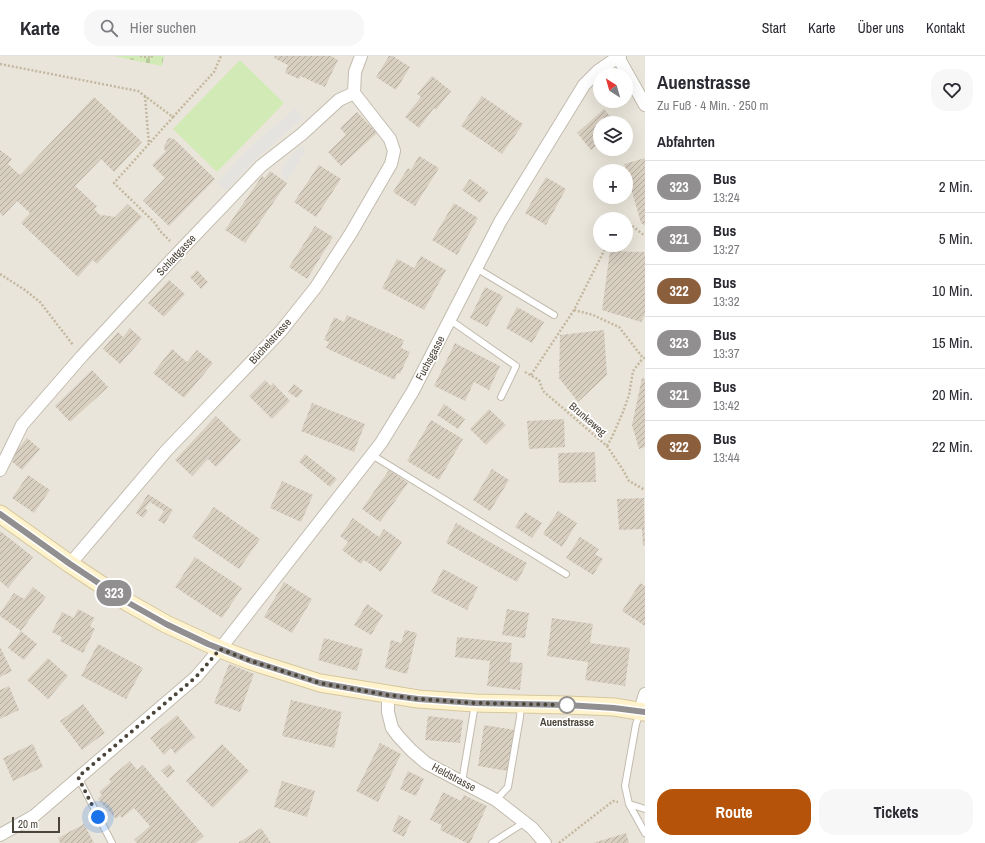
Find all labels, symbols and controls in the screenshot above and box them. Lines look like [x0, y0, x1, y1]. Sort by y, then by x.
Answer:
search box [84, 10, 364, 46]
text: Karte [20, 15, 60, 41]
icon: search [98, 17, 120, 39]
text: Hier suchen [130, 17, 196, 38]
text: Start [762, 19, 786, 37]
text: Karte [808, 19, 835, 37]
text: Über uns [857, 19, 904, 37]
text: Kontakt [926, 19, 965, 37]
north arrow [593, 68, 633, 108]
map controls [593, 68, 633, 252]
text: Auenstrasse [657, 69, 751, 95]
button: heart [931, 69, 973, 111]
text: Zu Fuß · 4 Min. · 250 m [657, 97, 768, 114]
button: layers [593, 116, 633, 156]
text: Abfahrten [657, 131, 715, 152]
button: + [593, 164, 633, 204]
text: Bus [713, 168, 736, 189]
text: 2 Min. [939, 176, 973, 197]
text: 323 [669, 178, 689, 196]
text: 13:24 [713, 189, 740, 206]
button: − [593, 212, 633, 252]
text: Bus [713, 220, 736, 241]
text: 5 Min. [939, 228, 973, 249]
text: 321 [669, 230, 689, 248]
street label: Schlattgasse [153, 231, 199, 279]
text: 13:27 [713, 241, 740, 258]
text: Bus [713, 272, 736, 293]
text: 10 Min. [932, 280, 973, 301]
text: 322 [669, 282, 689, 300]
text: 13:32 [713, 293, 740, 310]
street label: Büchelstrasse [246, 315, 294, 367]
text: Bus [713, 324, 736, 345]
text: 15 Min. [932, 332, 973, 353]
street label: Fuchsgasse [412, 333, 448, 383]
text: 323 [669, 334, 689, 352]
text: 13:37 [713, 345, 740, 362]
text: Bus [713, 376, 736, 397]
text: 20 Min. [932, 384, 973, 405]
text: 321 [669, 386, 689, 404]
text: 13:42 [713, 397, 740, 414]
street label: Brunkeweg [566, 399, 610, 439]
text: Bus [713, 428, 736, 449]
text: 22 Min. [932, 436, 973, 457]
text: 322 [669, 438, 689, 456]
text: 13:44 [713, 449, 740, 466]
line badge: 323 [91, 580, 137, 606]
text: 323 [104, 584, 124, 602]
marker: Auenstrasse [558, 696, 576, 714]
place label: Auenstrasse [540, 715, 594, 729]
street label: Heldstrasse [430, 760, 478, 794]
button: Route [657, 789, 811, 835]
button: Tickets [819, 789, 973, 835]
your location [88, 807, 108, 827]
scale bar [12, 815, 60, 834]
text: 20 m [18, 817, 38, 831]

